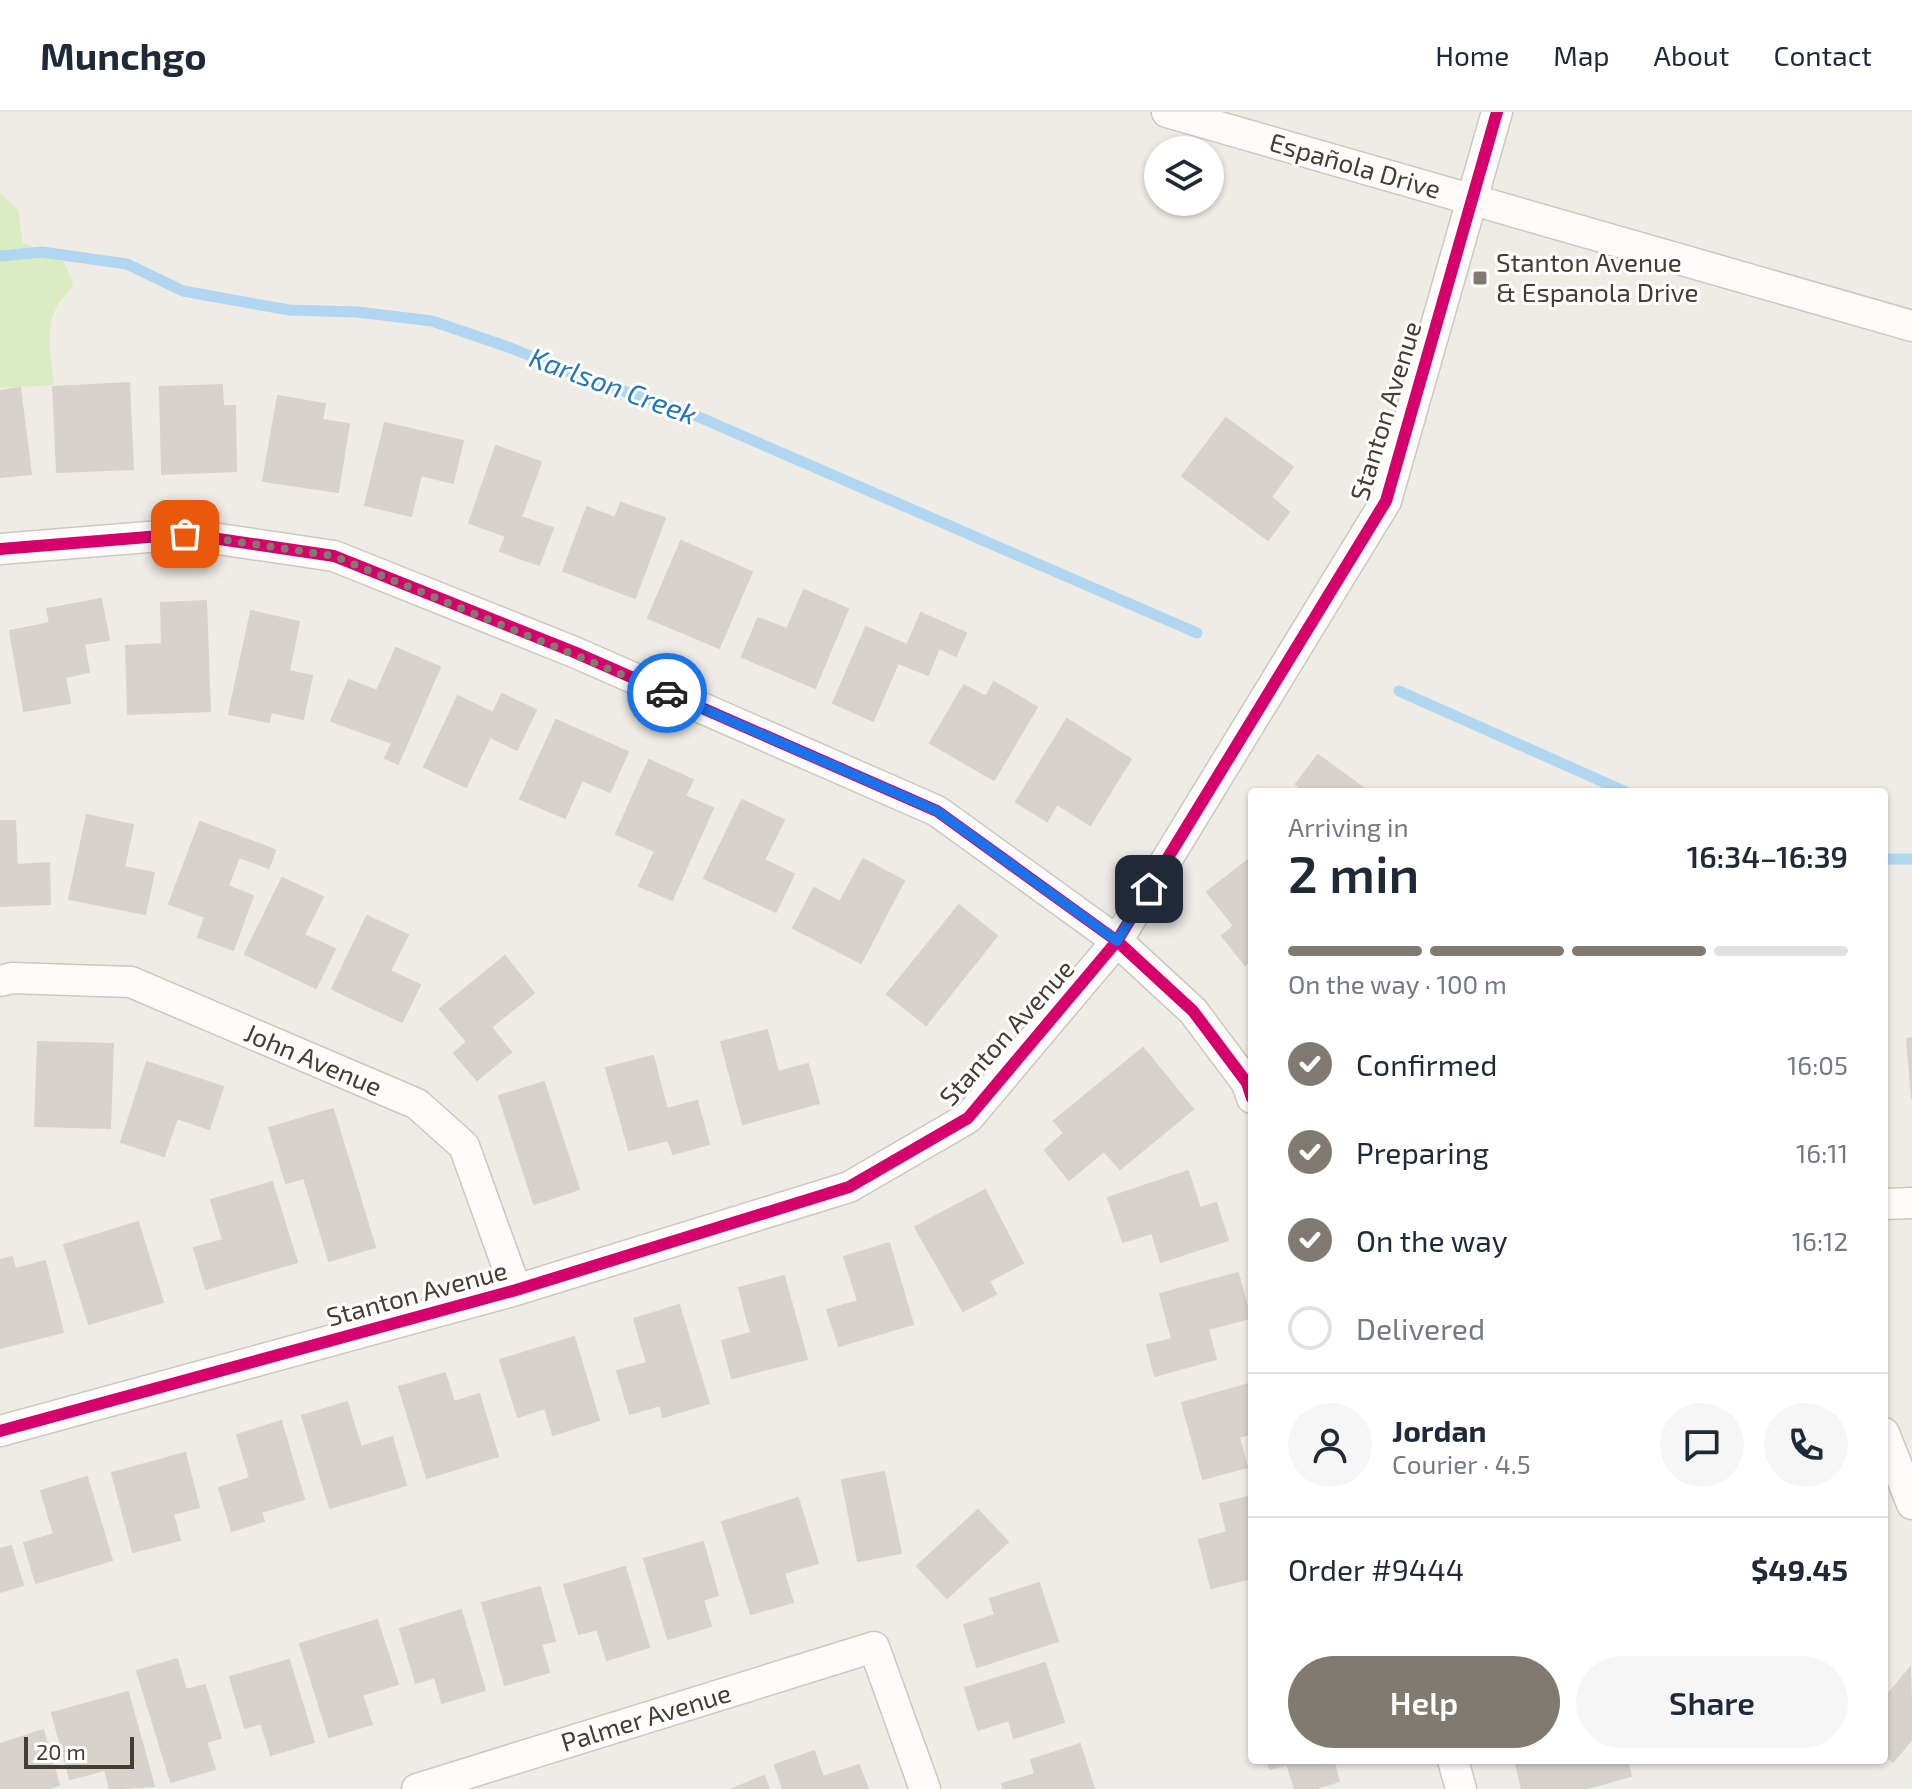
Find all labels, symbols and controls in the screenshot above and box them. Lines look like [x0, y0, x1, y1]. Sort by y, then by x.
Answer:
text: Munchgo [40, 32, 207, 78]
text: Home [1435, 38, 1509, 72]
text: Map [1553, 38, 1610, 72]
text: About [1654, 38, 1729, 72]
text: Contact [1773, 38, 1872, 72]
street label: Española Drive [1266, 125, 1445, 204]
map controls [1144, 136, 1224, 216]
button: layers [1144, 136, 1224, 216]
place label: Stanton Avenue & Espanola Drive [1496, 246, 1698, 307]
marker: Stanton Avenue & Espanola Drive [1471, 269, 1489, 287]
street label: Stanton Avenue [1343, 317, 1427, 504]
water label: Karlson Creek [525, 339, 702, 431]
pin [151, 500, 219, 568]
icon: bag [163, 512, 207, 556]
courier [627, 653, 707, 733]
icon: car [645, 671, 689, 715]
text: Arriving in [1288, 811, 1409, 842]
text: 16:34–16:39 [1687, 838, 1848, 874]
text: 2 min [1288, 841, 1419, 903]
pin [1115, 855, 1183, 923]
icon: home [1127, 867, 1171, 911]
street label: Stanton Avenue [932, 953, 1080, 1111]
text: On the way · 100 m [1288, 968, 1507, 999]
street label: John Avenue [240, 1016, 387, 1101]
icon: check [1288, 1042, 1332, 1086]
text: Confirmed [1356, 1046, 1497, 1082]
text: 16:05 [1787, 1049, 1848, 1080]
icon: check [1288, 1130, 1332, 1174]
text: Preparing [1356, 1134, 1489, 1170]
text: 16:11 [1796, 1137, 1848, 1168]
icon: check [1288, 1218, 1332, 1262]
text: On the way [1356, 1222, 1508, 1258]
text: 16:12 [1792, 1225, 1848, 1256]
street label: Stanton Avenue [323, 1254, 510, 1332]
text: Delivered [1356, 1310, 1485, 1346]
button: person [1288, 1403, 1372, 1487]
button: chat [1660, 1403, 1744, 1487]
button: phone [1764, 1403, 1848, 1487]
text: Jordan [1392, 1412, 1487, 1448]
text: Courier · 4.5 [1392, 1448, 1531, 1479]
text: Order #9444 [1288, 1551, 1464, 1587]
text: $49.45 [1751, 1551, 1848, 1587]
button: Help [1288, 1656, 1560, 1748]
button: Share [1576, 1656, 1848, 1748]
street label: Palmer Avenue [557, 1676, 734, 1757]
scale bar [24, 1733, 134, 1769]
text: 20 m [36, 1738, 86, 1764]

